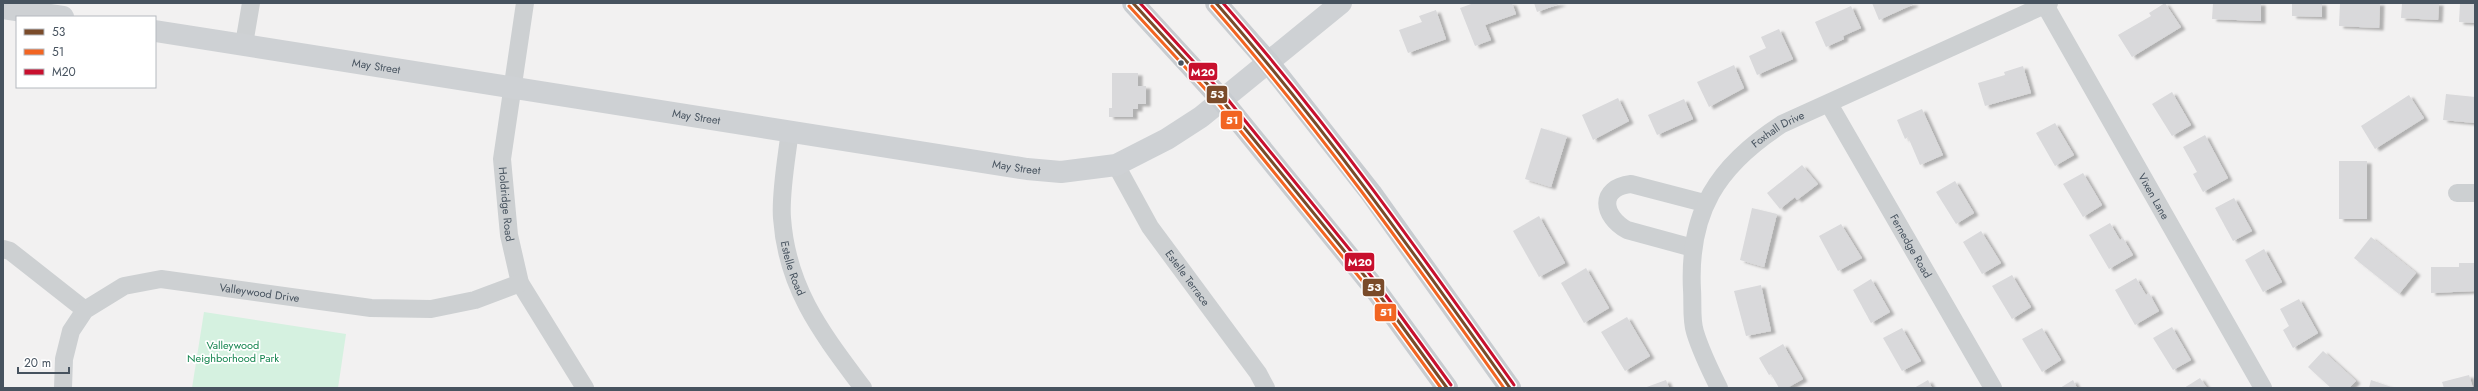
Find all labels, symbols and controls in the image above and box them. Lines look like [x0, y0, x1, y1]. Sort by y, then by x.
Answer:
legend [16, 16, 156, 88]
text: 53 [52, 23, 66, 41]
text: 51 [52, 43, 64, 61]
street label: May Street [351, 54, 402, 78]
unlabelled marker [1176, 58, 1186, 68]
line badge: M20 [1188, 62, 1218, 81]
text: M20 [52, 63, 76, 81]
text: M20 [1191, 64, 1215, 80]
line badge: 53 [1206, 85, 1228, 104]
text: 53 [1210, 86, 1224, 102]
street label: May Street [671, 105, 722, 128]
street label: Foxhall Drive [1748, 107, 1807, 151]
line badge: 51 [1220, 110, 1243, 130]
text: 51 [1226, 112, 1238, 128]
street label: May Street [991, 156, 1041, 178]
street label: Holdridge Road [495, 166, 518, 243]
street label: Vixen Lane [2134, 170, 2174, 223]
street label: Fernedge Road [1886, 211, 1936, 281]
street label: Estelle Road [777, 240, 809, 298]
street label: Estelle Terrace [1161, 246, 1214, 310]
line badge: M20 [1344, 252, 1375, 272]
text: M20 [1348, 254, 1372, 270]
line badge: 53 [1362, 278, 1385, 297]
street label: Valleywood Drive [218, 279, 301, 306]
text: 53 [1367, 279, 1381, 295]
line badge: 51 [1374, 303, 1397, 322]
text: 51 [1380, 304, 1392, 320]
park label: Valleywood Neighborhood Park [187, 337, 279, 366]
scale bar [18, 349, 69, 375]
text: 20 m [24, 354, 51, 372]

